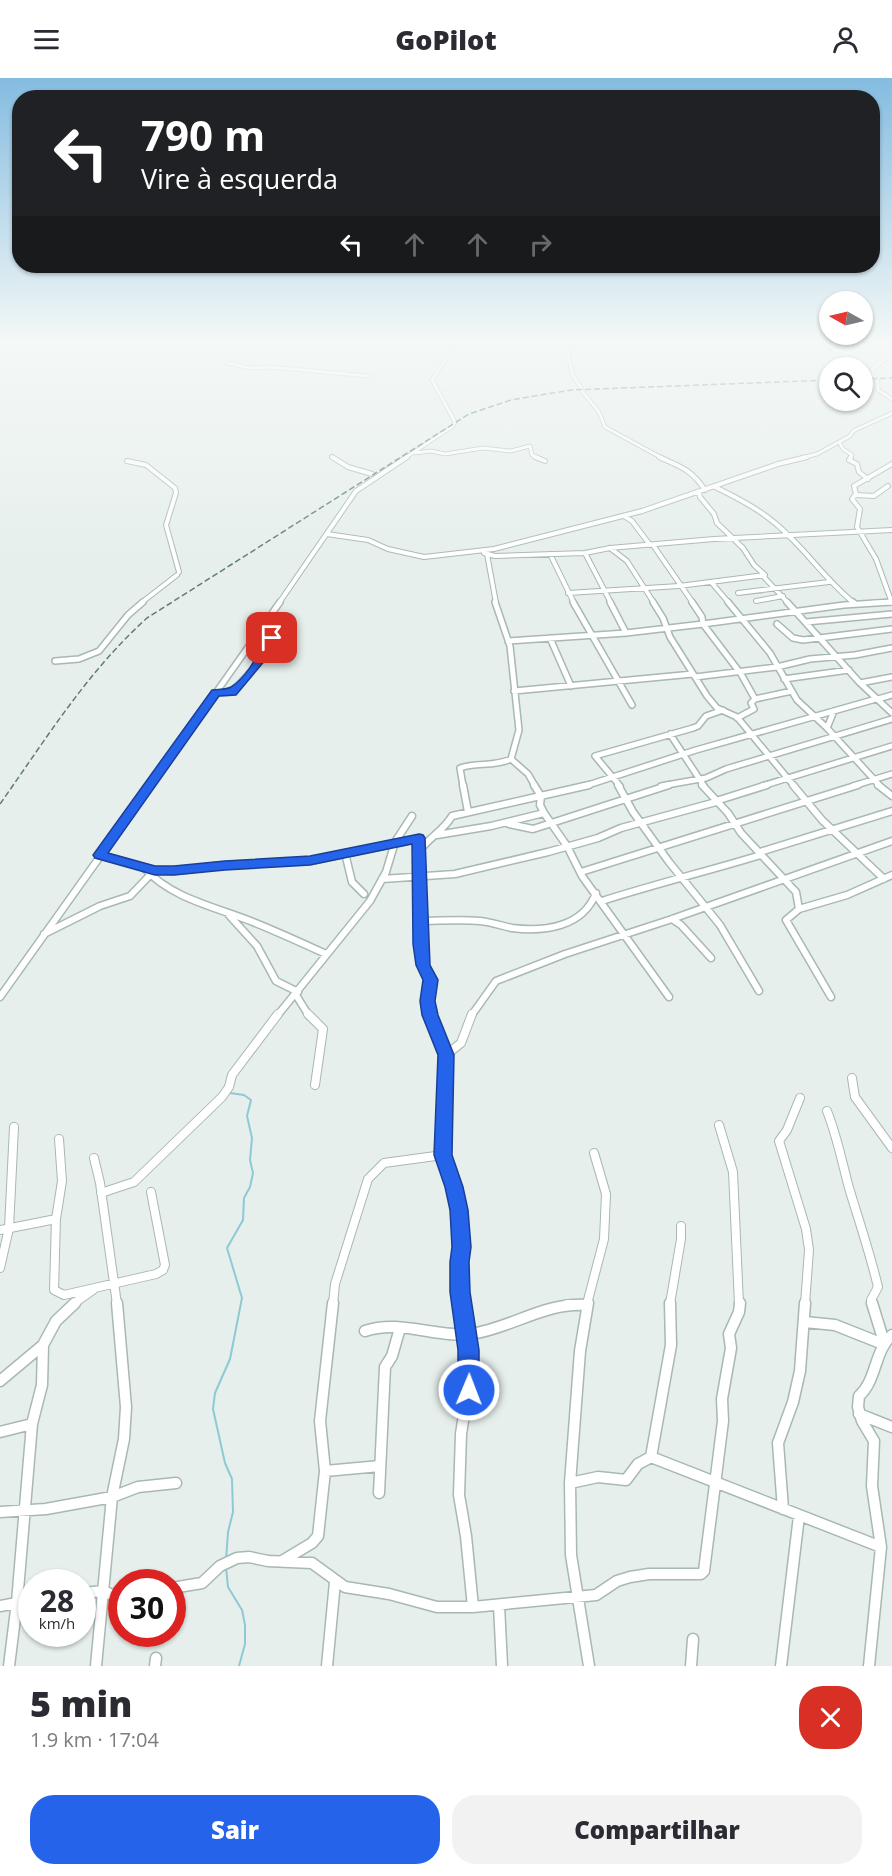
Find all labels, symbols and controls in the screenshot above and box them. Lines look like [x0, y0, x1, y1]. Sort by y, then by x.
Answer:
text: GoPilot [395, 21, 497, 58]
icon: menu [30, 23, 63, 56]
icon: person [829, 23, 862, 56]
text: 790 m [141, 106, 265, 163]
icon: left [42, 114, 120, 192]
text: Vire à esquerda [141, 160, 338, 197]
icon: left [335, 228, 368, 261]
icon: ahead [398, 228, 431, 261]
icon: ahead [461, 228, 494, 261]
icon: right [524, 228, 557, 261]
north arrow [819, 291, 873, 345]
map controls [819, 291, 873, 411]
button: search [819, 357, 873, 411]
pin [246, 612, 297, 663]
icon: arrive [255, 621, 288, 654]
position arrow [437, 1358, 501, 1422]
speed limit sign: 30 [108, 1569, 186, 1647]
text: 28 [40, 1580, 74, 1621]
text: km/h [39, 1613, 75, 1633]
text: 5 min [30, 1679, 132, 1728]
button: close [799, 1686, 862, 1749]
text: 1.9 km · 17:04 [30, 1726, 159, 1753]
button: Sair [30, 1795, 440, 1864]
button: Compartilhar [452, 1795, 862, 1864]

